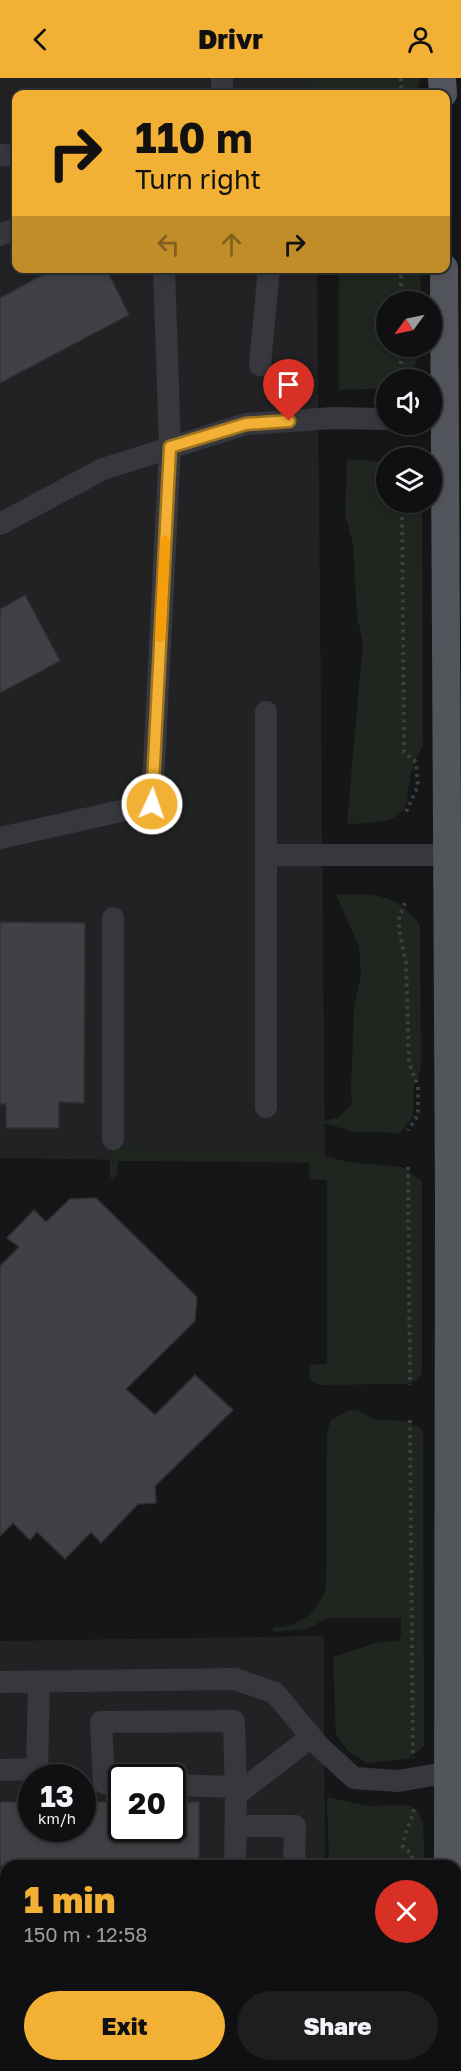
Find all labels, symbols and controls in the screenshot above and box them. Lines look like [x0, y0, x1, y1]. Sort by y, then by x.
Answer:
icon: back [24, 23, 57, 56]
text: Drivr [198, 23, 263, 55]
icon: person [404, 23, 437, 56]
text: 110 m [135, 112, 253, 162]
icon: right [36, 114, 114, 192]
text: Turn right [135, 163, 261, 195]
icon: left [152, 228, 185, 261]
icon: ahead [215, 228, 248, 261]
icon: right [278, 228, 311, 261]
north arrow [376, 291, 442, 357]
map controls [376, 291, 442, 513]
pin [263, 359, 314, 421]
icon: arrive [272, 368, 305, 401]
button: sound [376, 369, 442, 435]
button: layers [376, 447, 442, 513]
position arrow [120, 772, 184, 836]
speed limit sign: 20 [108, 1764, 186, 1842]
text: 13 [40, 1778, 74, 1814]
text: km/h [38, 1809, 76, 1827]
text: 1 min [24, 1878, 115, 1921]
button: close [375, 1880, 438, 1943]
text: 150 m · 12:58 [24, 1922, 148, 1946]
button: Exit [24, 1991, 225, 2060]
button: Share [237, 1991, 438, 2060]

